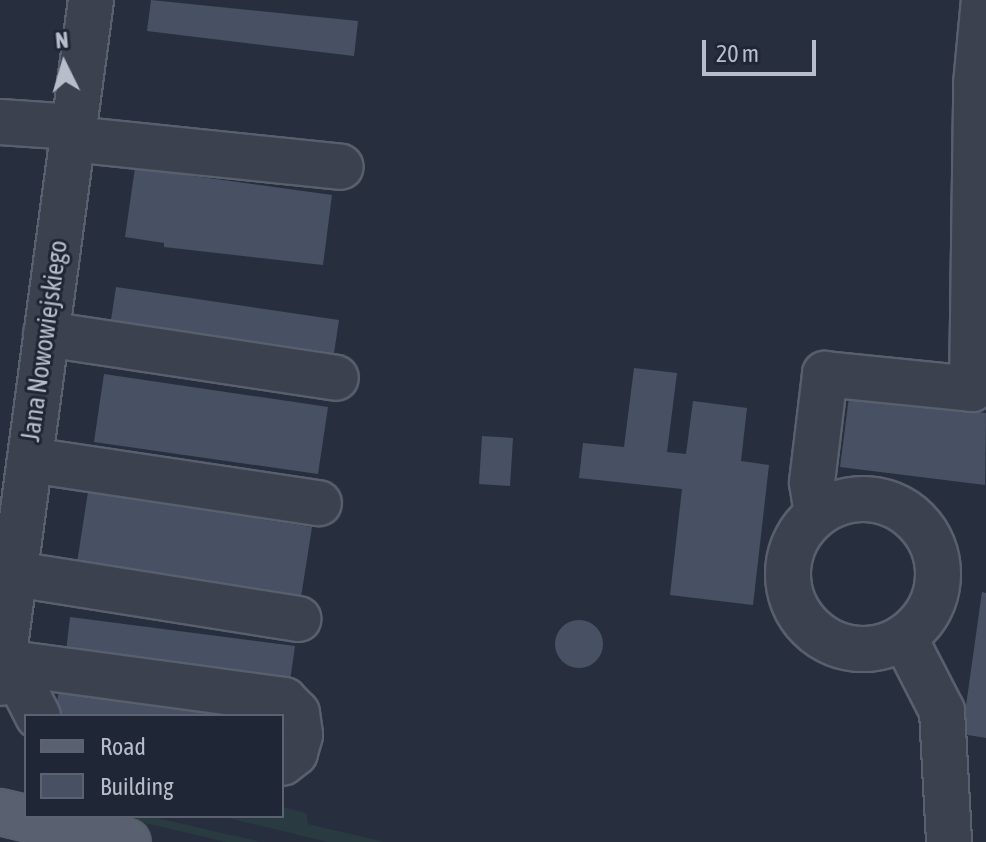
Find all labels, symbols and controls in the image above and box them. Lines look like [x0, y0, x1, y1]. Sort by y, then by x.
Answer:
north arrow [24, 24, 104, 104]
scale bar [706, 24, 820, 74]
text: N [54, 27, 70, 54]
text: 20 m [716, 40, 759, 67]
street label: Jana Nowowiejskiego [15, 238, 75, 444]
legend [24, 714, 284, 818]
text: Road [100, 733, 146, 760]
text: Building [100, 773, 173, 800]

